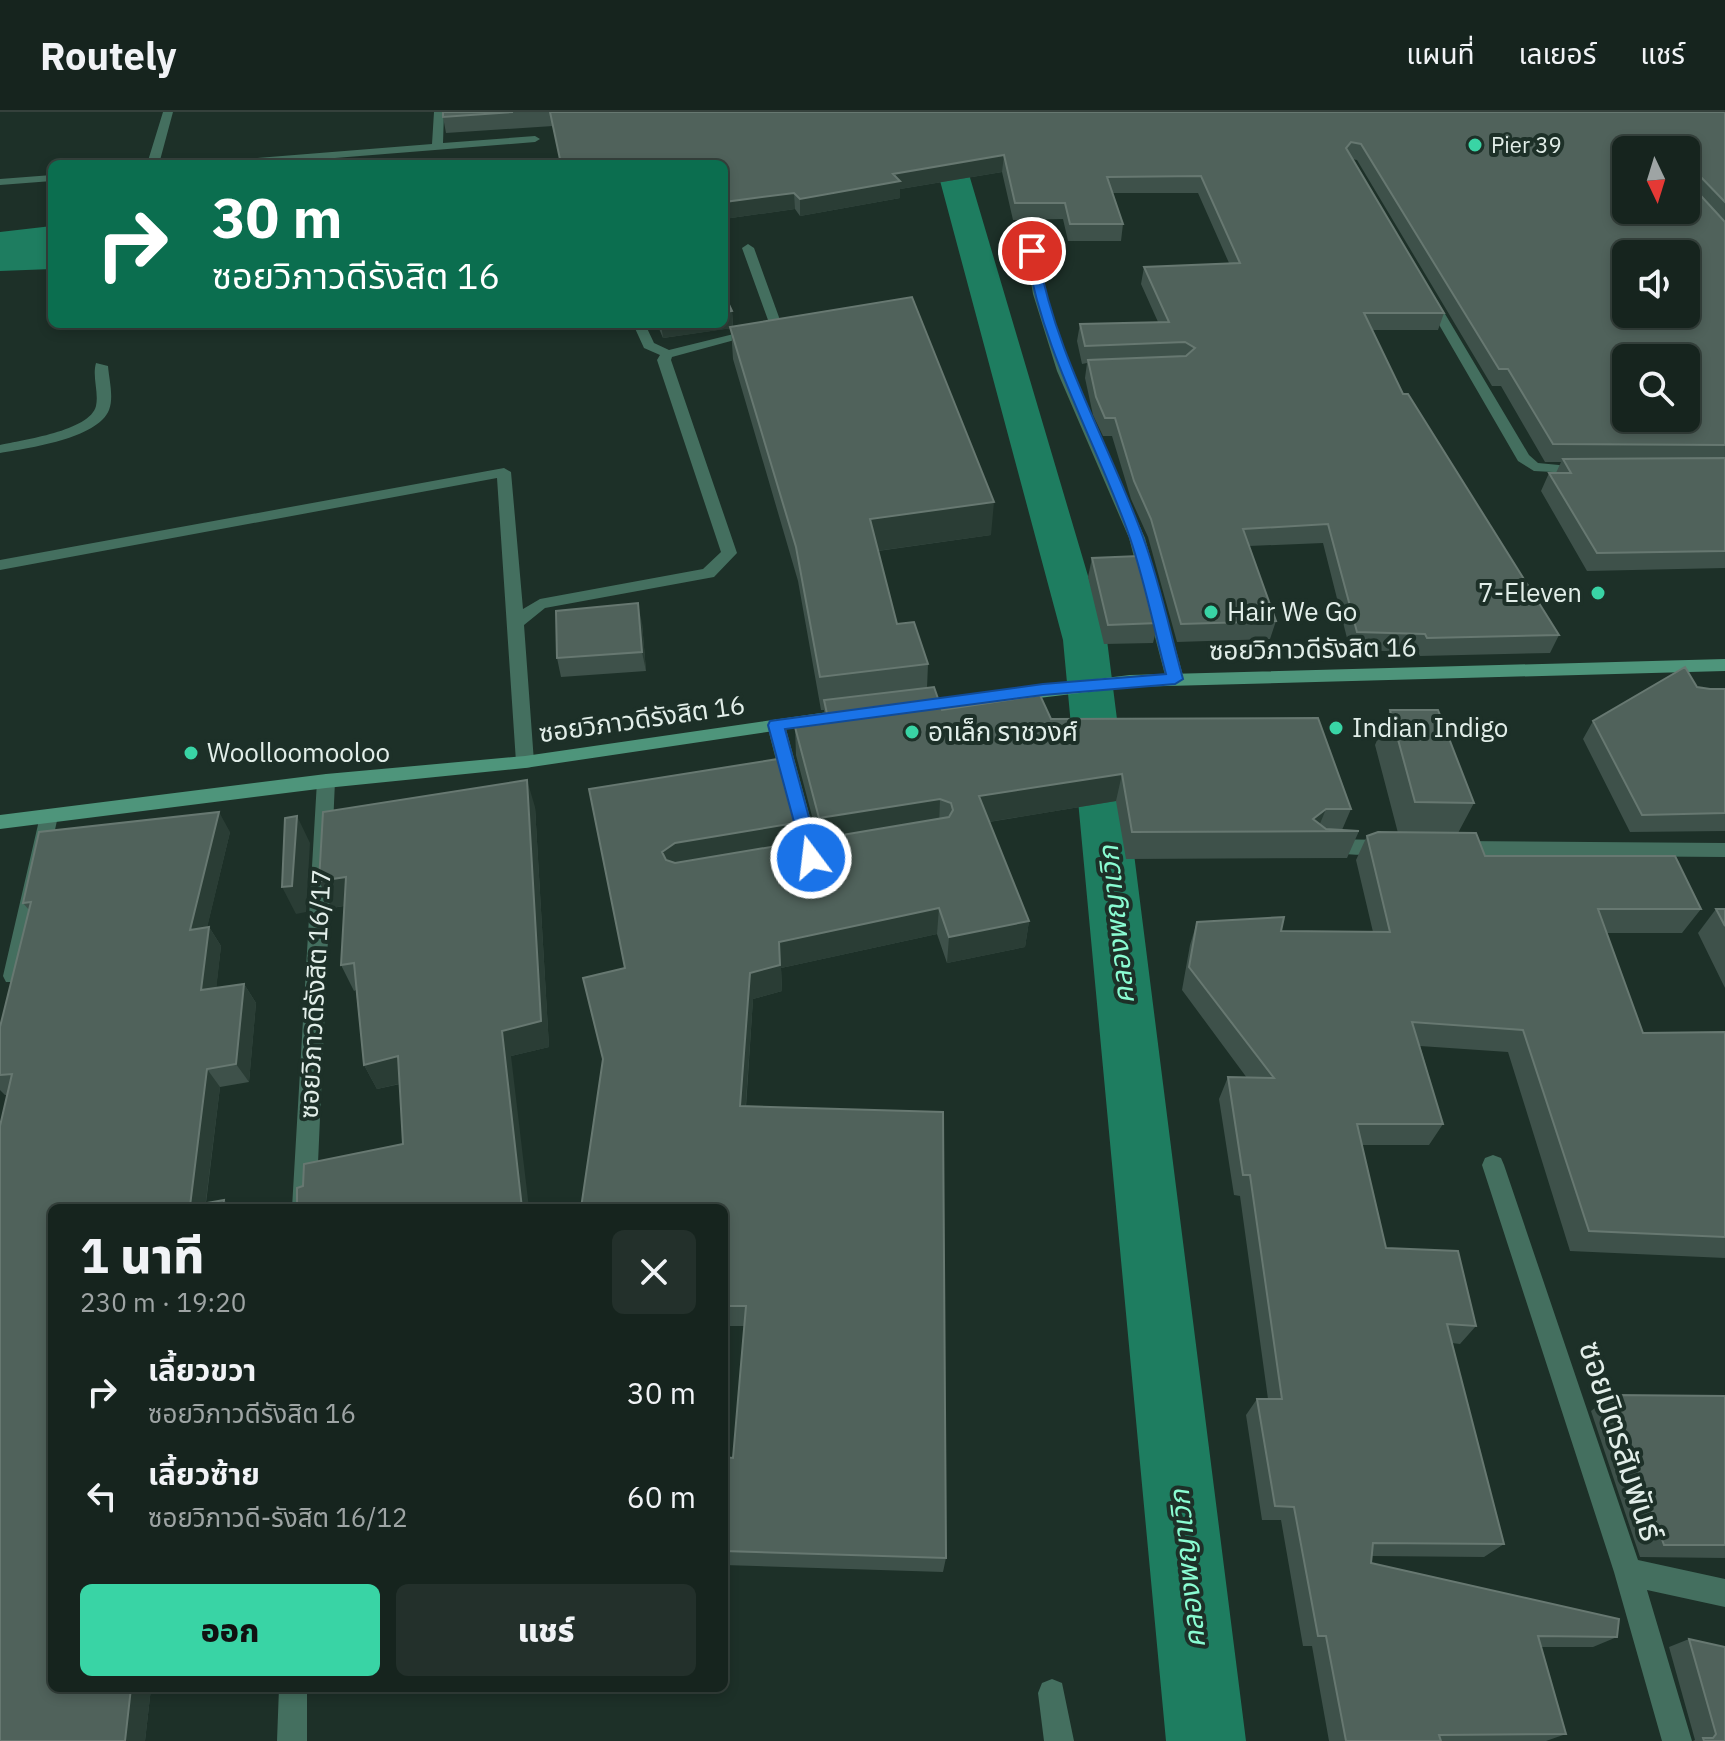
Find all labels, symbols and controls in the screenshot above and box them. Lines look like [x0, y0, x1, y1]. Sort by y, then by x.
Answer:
text: Routely [40, 31, 176, 80]
text: แผนที่ [1406, 35, 1475, 72]
text: เลเยอร์ [1519, 35, 1596, 72]
text: แชร์ [1640, 35, 1685, 72]
place label: Pier 39 [1491, 130, 1562, 159]
marker: Pier 39 [1466, 136, 1484, 154]
north arrow [1612, 136, 1700, 224]
map controls [1612, 136, 1700, 432]
text: 30 m [212, 181, 342, 253]
icon: right [80, 192, 184, 296]
pin [998, 217, 1066, 285]
icon: arrive [1010, 229, 1054, 273]
button: sound [1612, 240, 1700, 328]
text: ซอยวิภาวดีรังสิต 16 [212, 252, 500, 299]
button: search [1612, 344, 1700, 432]
place label: 7-Eleven [1478, 575, 1582, 609]
marker: 7-Eleven [1589, 584, 1607, 602]
place label: Hair We Go [1227, 594, 1357, 628]
marker: Hair We Go [1202, 603, 1220, 621]
street label: ซอยวิภาวดีรังสิต 16 [1209, 629, 1417, 667]
street label: ซอยวิภาวดีรังสิต 16 [536, 687, 747, 749]
place label: Indian Indigo [1352, 710, 1508, 744]
place label: อาเล็ก ราชวงศ์ [928, 714, 1078, 748]
marker: Indian Indigo [1327, 719, 1345, 737]
marker: อาเล็ก ราชวงศ์ [903, 723, 921, 741]
place label: Woolloomooloo [207, 735, 390, 769]
marker: Woolloomooloo [182, 744, 200, 762]
position arrow [769, 816, 853, 900]
water label: คลองพญาเวิก [1089, 843, 1142, 1006]
street label: ซอยวิภาวดีรังสิต 16/17 [291, 869, 337, 1119]
text: 1 นาที [80, 1224, 204, 1286]
button: close [612, 1230, 696, 1314]
text: 230 m · 19:20 [80, 1285, 246, 1319]
street label: ซอยมิตรสัมพันธ์ [1570, 1335, 1674, 1547]
text: เลี้ยวขวา [148, 1350, 256, 1389]
icon: right [80, 1370, 124, 1414]
text: 30 m [627, 1373, 696, 1412]
text: ซอยวิภาวดีรังสิต 16 [148, 1396, 356, 1430]
text: เลี้ยวซ้าย [148, 1454, 260, 1493]
icon: left [80, 1474, 124, 1518]
text: 60 m [627, 1477, 696, 1516]
water label: คลองพญาเวิก [1160, 1487, 1213, 1650]
text: ซอยวิภาวดี-รังสิต 16/12 [148, 1500, 408, 1534]
button: ออก [80, 1584, 380, 1676]
button: แชร์ [396, 1584, 696, 1676]

